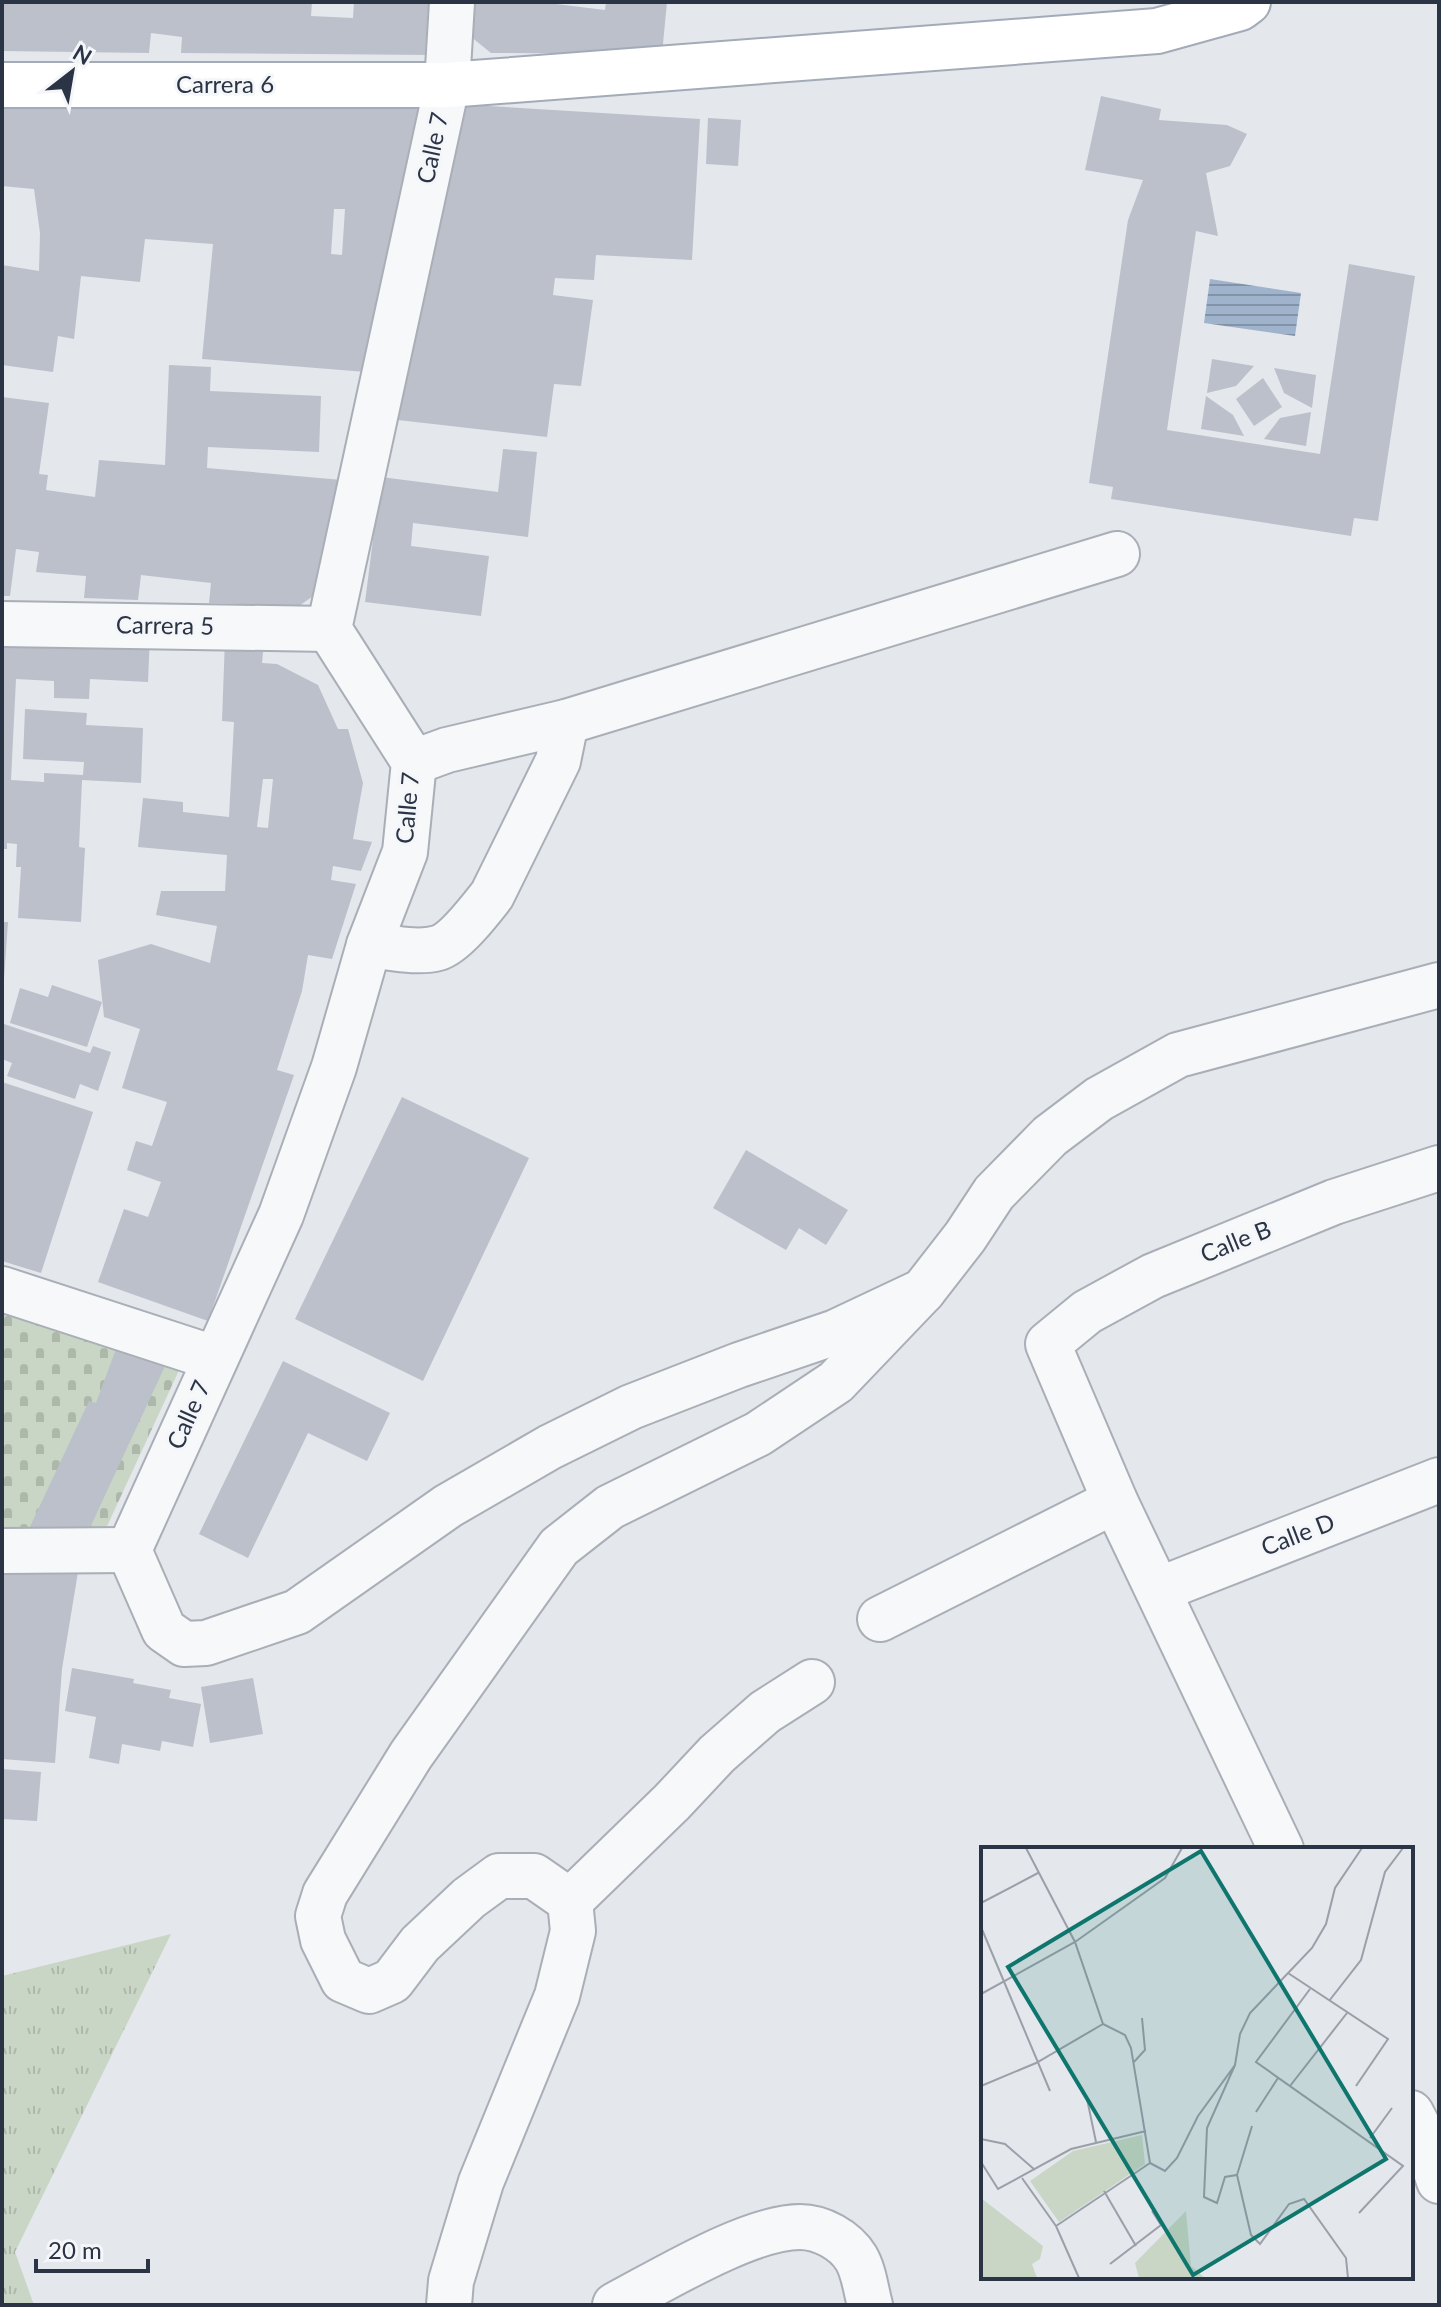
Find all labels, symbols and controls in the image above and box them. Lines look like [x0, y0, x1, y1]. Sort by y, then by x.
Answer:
north arrow [32, 32, 112, 112]
text: N [68, 38, 97, 70]
street label: Carrera 6 [176, 69, 274, 98]
street label: Calle 7 [410, 109, 453, 186]
street label: Carrera 5 [116, 609, 214, 640]
street label: Calle 7 [389, 771, 424, 845]
street label: Calle B [1196, 1213, 1275, 1268]
street label: Calle 7 [160, 1376, 216, 1453]
street label: Calle D [1257, 1506, 1338, 1561]
inset map [981, 1847, 1413, 2279]
scale bar [36, 2223, 148, 2273]
text: 20 m [48, 2235, 102, 2264]

